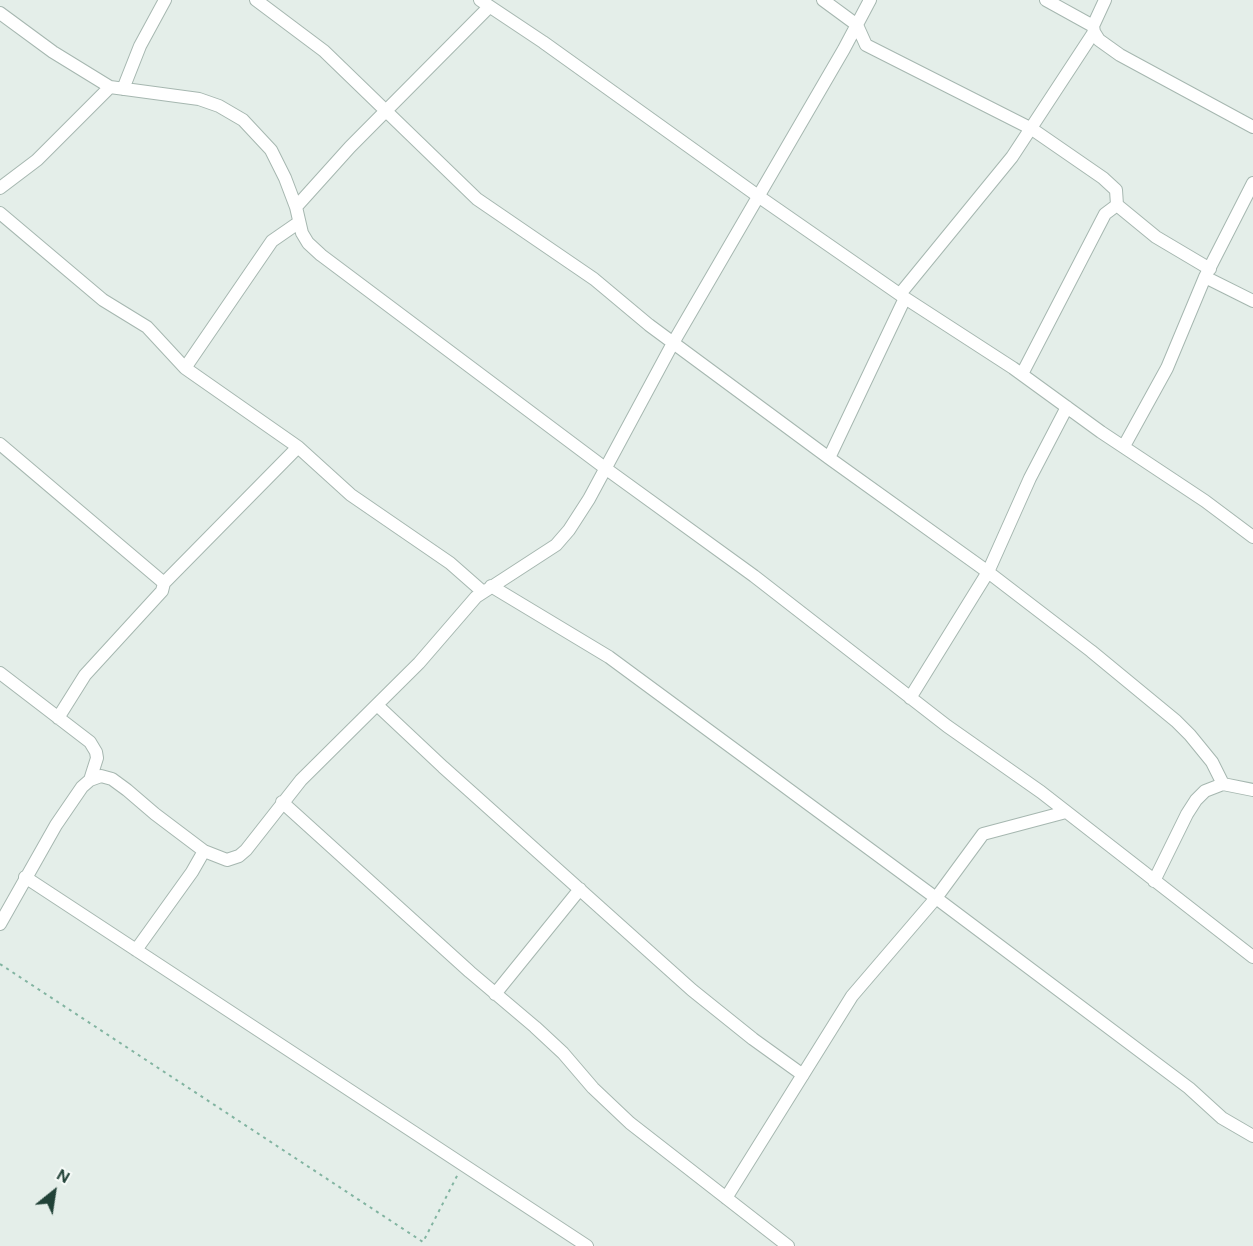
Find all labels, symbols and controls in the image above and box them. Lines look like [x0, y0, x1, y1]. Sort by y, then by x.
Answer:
north arrow [24, 1162, 84, 1222]
text: N [53, 1164, 74, 1188]

